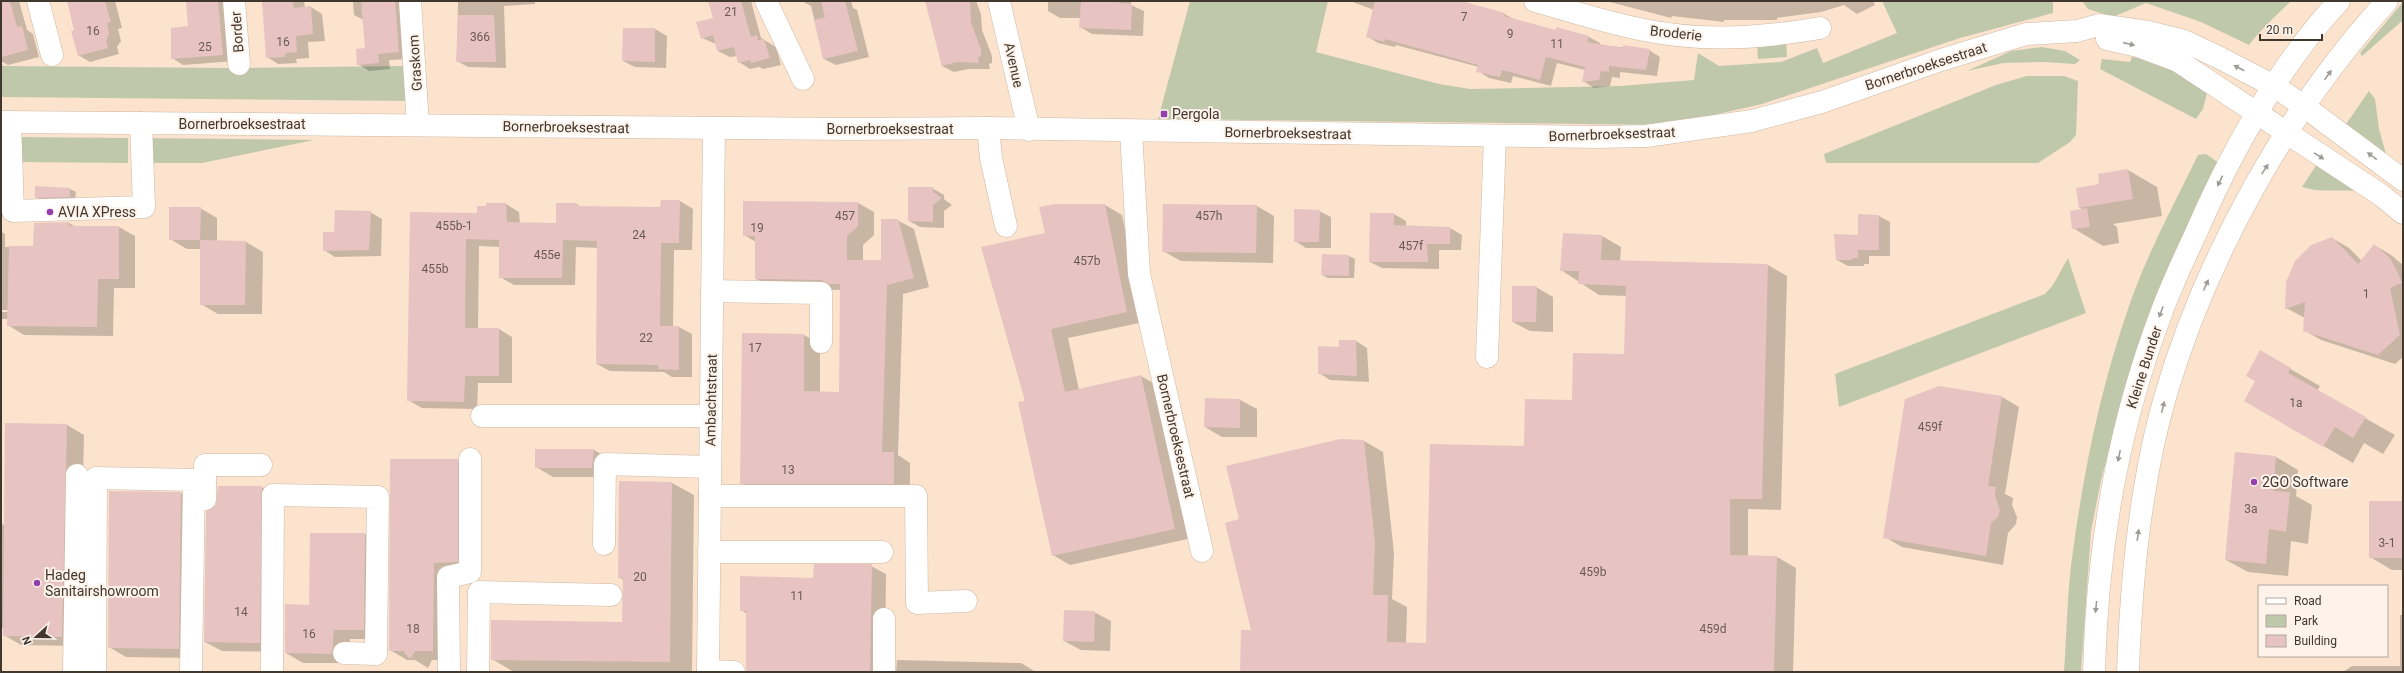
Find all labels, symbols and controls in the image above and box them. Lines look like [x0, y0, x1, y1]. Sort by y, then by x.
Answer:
house number: 21 [724, 5, 738, 19]
house number: 7 [1461, 10, 1468, 24]
street label: Border [228, 11, 246, 53]
scale bar [2260, 16, 2322, 42]
street label: Broderie [1649, 22, 1703, 44]
text: 20 m [2266, 23, 2293, 37]
house number: 16 [86, 24, 100, 38]
house number: 9 [1507, 27, 1513, 41]
house number: 366 [470, 30, 490, 44]
street label: Graskom [405, 34, 425, 92]
house number: 16 [276, 35, 290, 49]
house number: 11 [1550, 37, 1564, 51]
street label: Bornerbroeksestraat [1863, 39, 1989, 93]
house number: 25 [198, 40, 212, 54]
street label: Avenue [1001, 41, 1027, 89]
one-way arrow [2122, 41, 2135, 47]
one-way arrow [2234, 65, 2245, 71]
one-way arrow [2324, 70, 2332, 81]
place label: Pergola [1172, 106, 1220, 122]
marker: Pergola [1159, 109, 1169, 119]
street label: Bornerbroeksestraat [178, 116, 306, 132]
street label: Bornerbroeksestraat [502, 118, 630, 136]
street label: Bornerbroeksestraat [826, 121, 954, 137]
street label: Bornerbroeksestraat [1224, 124, 1352, 142]
street label: Bornerbroeksestraat [1548, 124, 1676, 144]
one-way arrow [2314, 152, 2325, 160]
one-way arrow [2366, 152, 2377, 160]
one-way arrow [2261, 163, 2268, 175]
one-way arrow [2217, 175, 2223, 186]
place label: AVIA XPress [58, 204, 136, 220]
marker: AVIA XPress [45, 207, 55, 217]
house number: 457 [835, 209, 855, 223]
house number: 457h [1196, 209, 1222, 223]
house number: 455b-1 [435, 219, 473, 233]
house number: 19 [750, 221, 764, 235]
house number: 24 [632, 228, 646, 242]
house number: 457f [1399, 239, 1424, 253]
house number: 455e [534, 248, 560, 262]
house number: 457b [1074, 254, 1101, 268]
house number: 455b [422, 262, 449, 276]
one-way arrow [2203, 279, 2209, 291]
house number: 1 [2363, 287, 2369, 301]
one-way arrow [2158, 307, 2164, 319]
street label: Kleine Bunder [2123, 323, 2165, 410]
house number: 22 [639, 331, 653, 345]
house number: 17 [748, 341, 762, 355]
street label: Ambachtstraat [702, 353, 720, 446]
street label: Bornerbroeksestraat [1154, 372, 1198, 500]
house number: 1a [2289, 396, 2303, 410]
one-way arrow [2160, 401, 2166, 413]
house number: 459f [1918, 420, 1943, 434]
one-way arrow [2116, 450, 2122, 463]
house number: 13 [781, 463, 795, 477]
place label: 2GO Software [2262, 474, 2348, 490]
marker: 2GO Software [2249, 477, 2259, 487]
house number: 3a [2244, 502, 2258, 516]
one-way arrow [2135, 529, 2141, 541]
house number: 3-1 [2379, 536, 2395, 550]
house number: 459b [1580, 565, 1607, 579]
place label: Hadeg Sanitairshowroom [45, 567, 159, 599]
house number: 20 [633, 570, 647, 584]
marker: Hadeg Sanitairshowroom [32, 578, 42, 588]
legend [2258, 585, 2388, 657]
house number: 11 [790, 589, 804, 603]
text: Road [2294, 594, 2322, 608]
one-way arrow [2092, 601, 2099, 613]
house number: 14 [234, 605, 248, 619]
text: Park [2294, 614, 2319, 628]
north arrow [16, 617, 56, 657]
house number: 18 [406, 622, 420, 636]
house number: 459d [1700, 622, 1727, 636]
house number: 16 [302, 627, 316, 641]
text: N [20, 634, 35, 646]
text: Building [2294, 634, 2337, 648]

